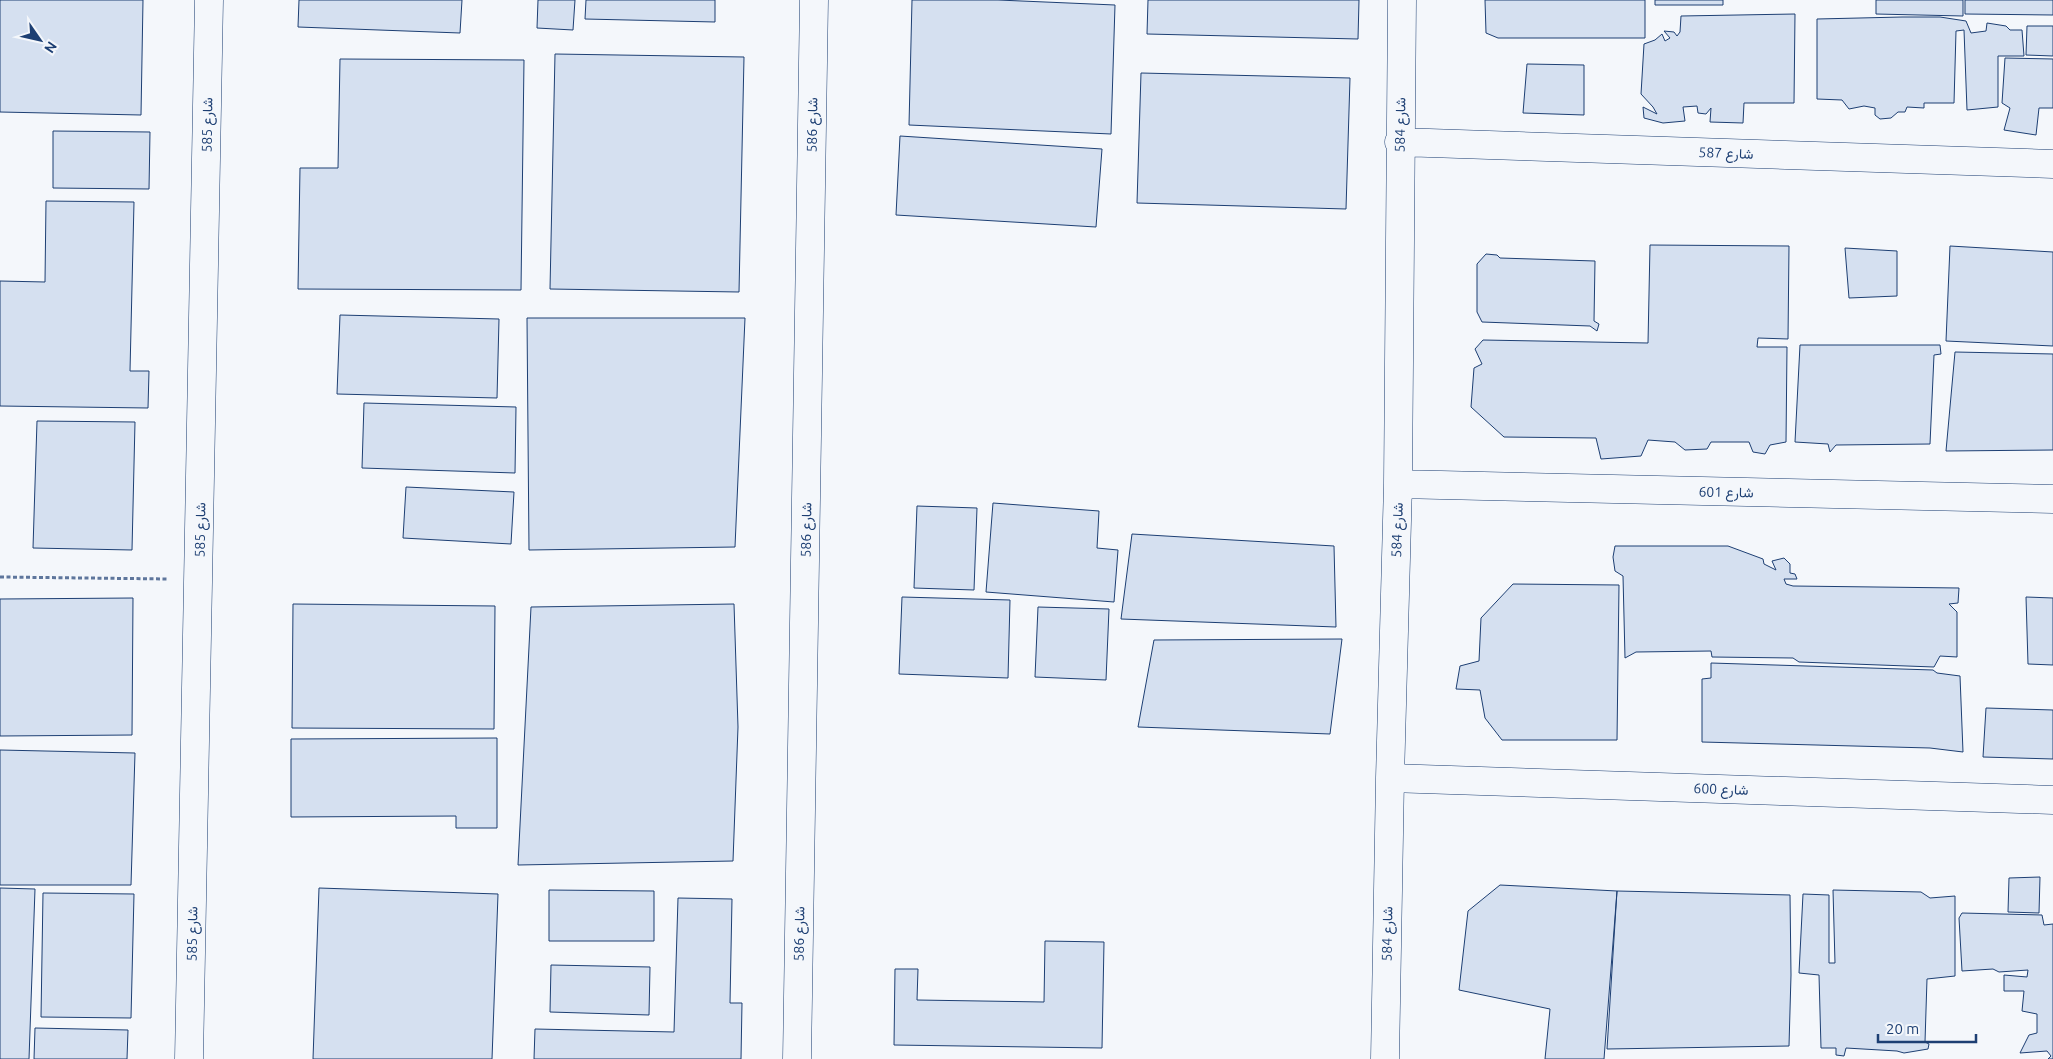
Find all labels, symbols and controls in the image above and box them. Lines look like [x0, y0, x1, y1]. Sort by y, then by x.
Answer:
north arrow [15, 15, 65, 65]
text: N [41, 38, 60, 56]
street label: شارع 585 [199, 97, 218, 153]
street label: شارع 586 [804, 97, 823, 153]
street label: شارع 584 [1392, 97, 1411, 153]
street label: شارع 587 [1698, 144, 1754, 165]
street label: شارع 601 [1698, 484, 1754, 503]
street label: شارع 585 [192, 502, 211, 558]
street label: شارع 586 [798, 502, 817, 558]
street label: شارع 584 [1388, 502, 1409, 558]
street label: شارع 600 [1693, 780, 1749, 801]
street label: شارع 585 [184, 906, 203, 962]
street label: شارع 586 [791, 906, 810, 962]
street label: شارع 584 [1379, 906, 1398, 962]
scale bar [1878, 1012, 1976, 1044]
text: 20 m [1886, 1020, 1919, 1037]

